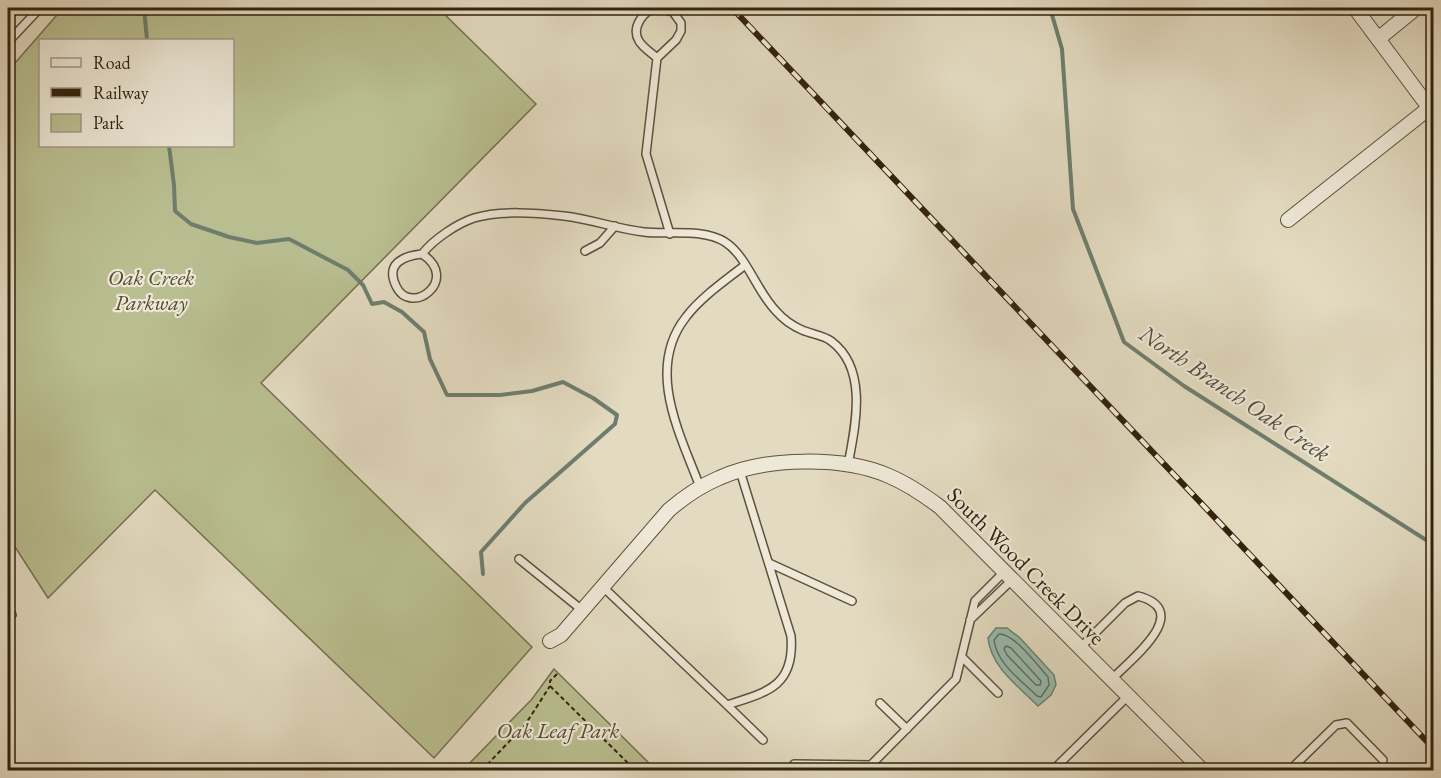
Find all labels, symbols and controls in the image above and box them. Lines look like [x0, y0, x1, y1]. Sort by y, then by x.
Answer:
legend [39, 39, 234, 147]
text: Road [93, 51, 132, 74]
text: Railway [93, 81, 149, 104]
text: Park [93, 111, 124, 134]
park label: Oak Creek Parkway [108, 263, 194, 317]
water label: North Branch Oak Creek [1133, 317, 1336, 468]
street label: South Wood Creek Drive [941, 481, 1112, 652]
park label: Oak Leaf Park [497, 716, 619, 745]

